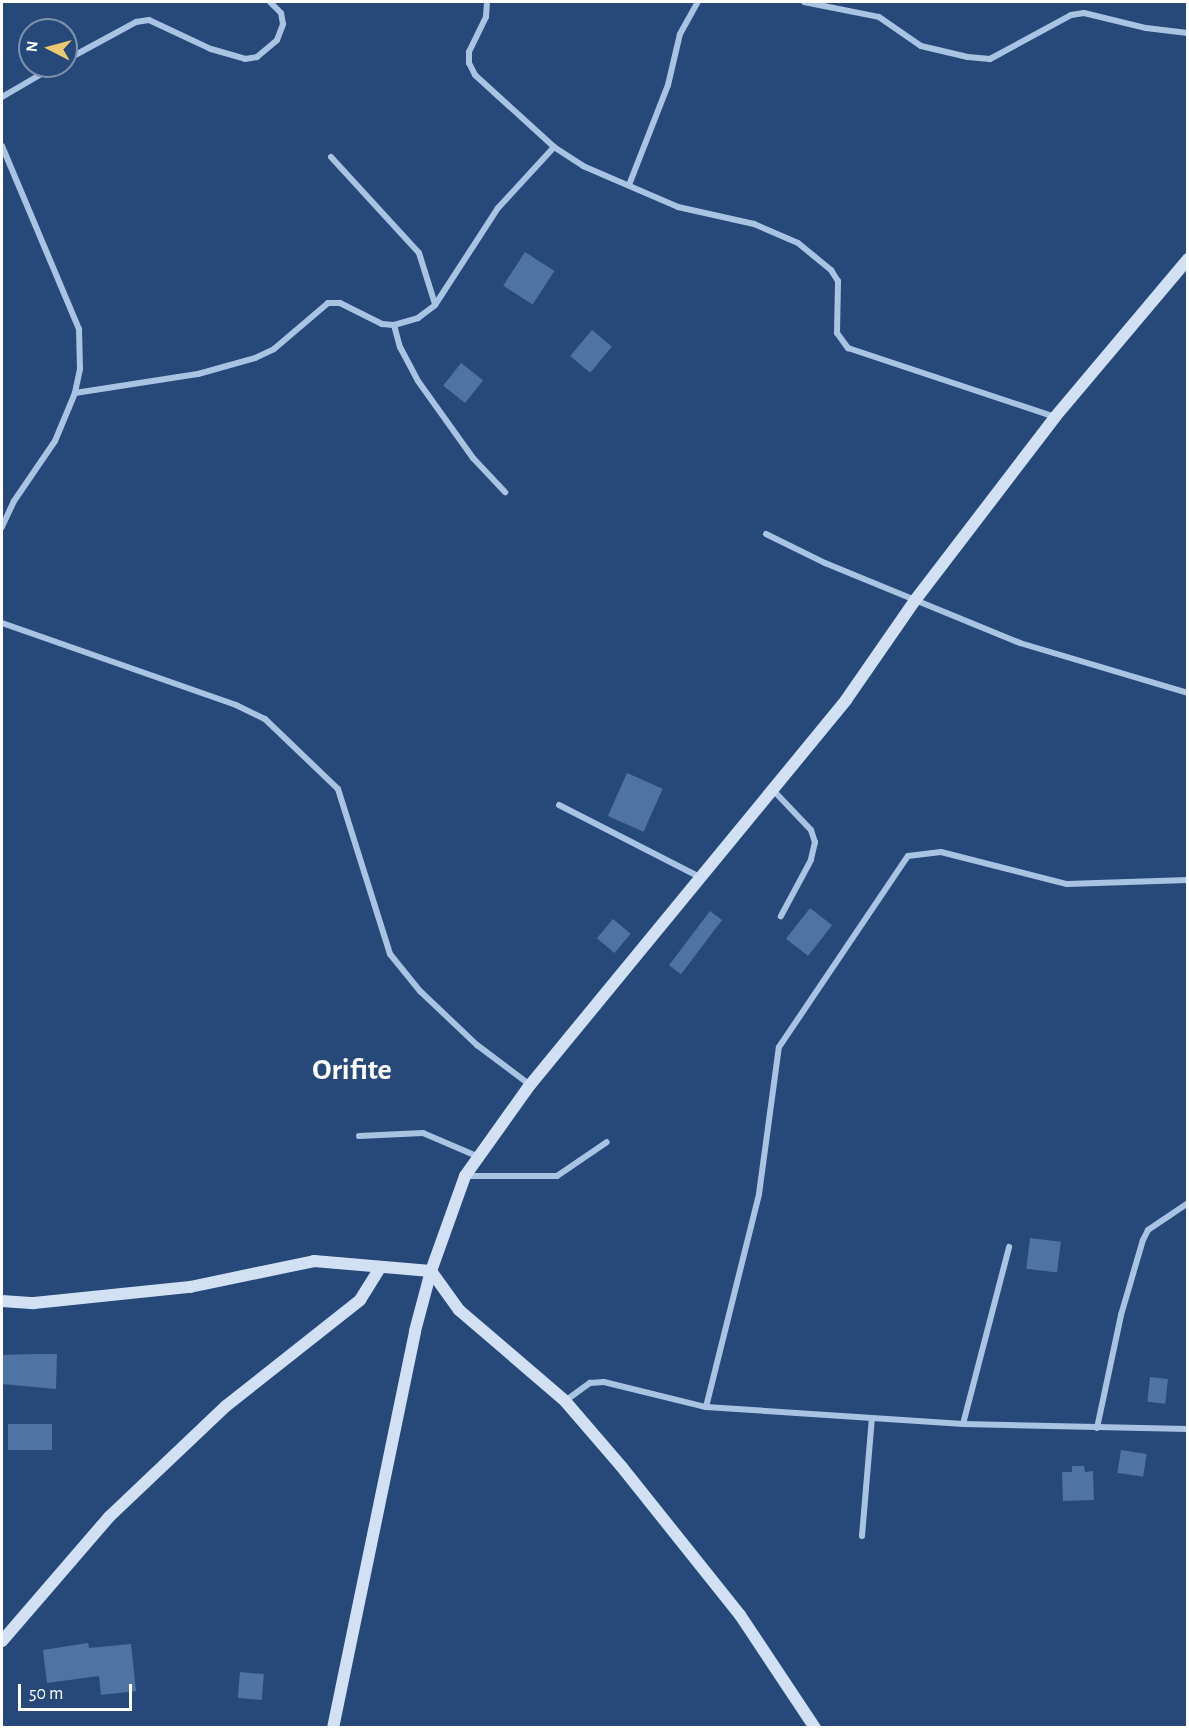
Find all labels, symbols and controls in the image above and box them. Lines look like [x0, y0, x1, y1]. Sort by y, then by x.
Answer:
north arrow [18, 18, 78, 78]
text: N [24, 40, 41, 53]
district label: Orifite [312, 1052, 392, 1088]
scale bar [21, 1672, 135, 1710]
text: 50 m [29, 1685, 63, 1703]

